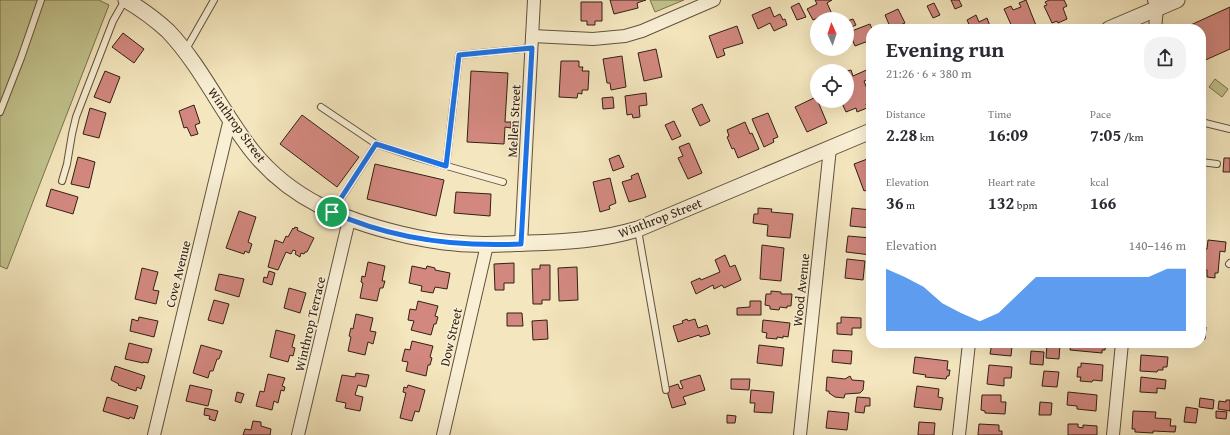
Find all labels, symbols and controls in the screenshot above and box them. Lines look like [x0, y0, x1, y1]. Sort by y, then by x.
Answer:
north arrow [810, 12, 854, 56]
map controls [810, 12, 854, 108]
text: Evening run [886, 33, 1004, 65]
button: share [1144, 37, 1186, 79]
button: locate [810, 64, 854, 108]
text: 21:26 · 6 × 380 m [886, 64, 972, 83]
street label: Winthrop Street [203, 84, 271, 167]
street label: Mellen Street [503, 84, 525, 158]
text: Distance [886, 106, 925, 122]
text: Time [988, 106, 1011, 122]
text: Pace [1090, 106, 1111, 122]
text: 2.28 [886, 122, 917, 147]
text: 16:09 [988, 122, 1028, 147]
text: 7:05 [1090, 122, 1121, 147]
text: km [917, 129, 934, 145]
text: /km [1121, 129, 1143, 145]
text: Elevation [886, 174, 929, 190]
text: Heart rate [988, 174, 1035, 190]
text: kcal [1090, 174, 1109, 190]
text: 36 [886, 190, 904, 215]
text: 132 [988, 190, 1014, 215]
text: 166 [1090, 190, 1116, 215]
street label: Winthrop Street [615, 193, 705, 243]
pin [315, 195, 349, 229]
text: m [904, 197, 915, 213]
text: bpm [1014, 197, 1037, 213]
icon: arrive [321, 201, 343, 223]
text: Elevation [886, 236, 937, 255]
text: 140–146 m [1129, 236, 1186, 255]
street label: Cove Avenue [160, 238, 196, 310]
street label: Wood Avenue [788, 252, 814, 328]
street label: Winthrop Terrace [290, 275, 330, 373]
street label: Dow Street [435, 306, 467, 368]

